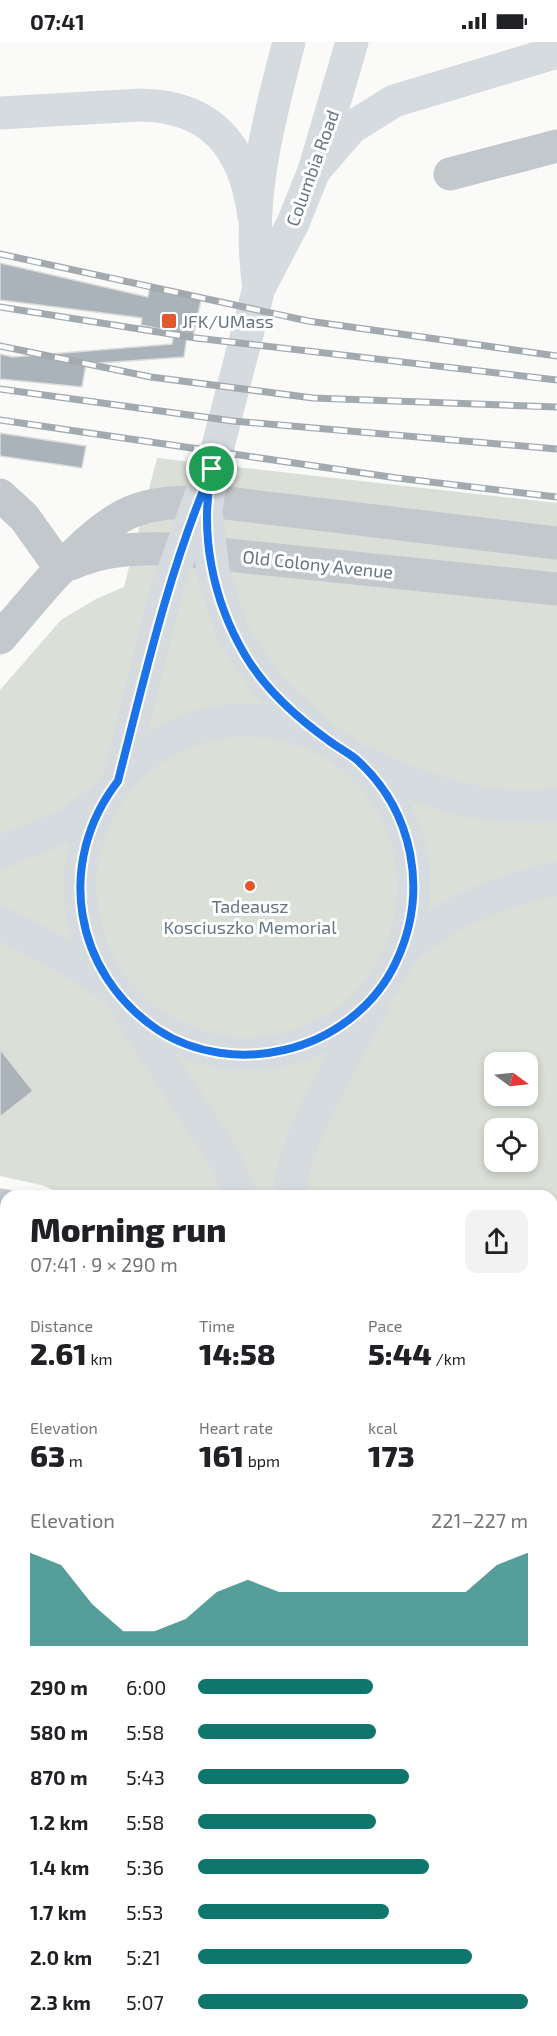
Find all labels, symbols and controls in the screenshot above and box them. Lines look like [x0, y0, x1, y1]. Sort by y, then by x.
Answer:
text: 07:41 [30, 8, 85, 34]
street label: Columbia Road [281, 107, 343, 229]
place label: JFK/UMass [182, 310, 274, 332]
marker: JFK/UMass [160, 312, 178, 330]
pin [186, 443, 237, 494]
icon: arrive [195, 452, 228, 485]
street label: Old Colony Avenue [242, 545, 394, 583]
marker: Tadeausz Kosciuszko Memorial [243, 879, 257, 893]
place label: Tadeausz Kosciuszko Memorial [163, 895, 337, 938]
north arrow [484, 1052, 538, 1106]
map controls [484, 1052, 538, 1172]
button: locate [484, 1118, 538, 1172]
text: Morning run [30, 1209, 227, 1249]
button: share [465, 1210, 528, 1273]
text: 07:41 · 9 × 290 m [30, 1252, 178, 1276]
text: Distance [30, 1316, 93, 1335]
text: Time [199, 1316, 235, 1335]
text: Pace [368, 1316, 402, 1335]
text: 2.61 [30, 1335, 87, 1371]
text: 14:58 [199, 1335, 276, 1371]
text: 5:44 [368, 1335, 432, 1371]
text: km [87, 1349, 113, 1368]
text: /km [432, 1349, 466, 1368]
text: Elevation [30, 1418, 98, 1437]
text: Heart rate [199, 1418, 273, 1437]
text: kcal [368, 1418, 397, 1437]
text: 63 [30, 1437, 65, 1473]
text: 161 [199, 1437, 244, 1473]
text: 173 [368, 1437, 415, 1473]
text: m [65, 1451, 83, 1470]
text: bpm [244, 1451, 280, 1470]
text: Elevation [30, 1508, 115, 1532]
text: 221–227 m [431, 1508, 528, 1532]
text: 290 m [30, 1675, 88, 1699]
text: 6:00 [126, 1675, 166, 1699]
text: 580 m [30, 1720, 88, 1744]
text: 5:58 [126, 1720, 164, 1744]
text: 870 m [30, 1765, 88, 1789]
text: 5:43 [126, 1765, 165, 1789]
text: 1.2 km [30, 1810, 88, 1834]
text: 5:58 [126, 1810, 164, 1834]
text: 1.4 km [30, 1855, 89, 1879]
text: 5:36 [126, 1855, 164, 1879]
text: 1.7 km [30, 1900, 87, 1924]
text: 5:53 [126, 1900, 163, 1924]
text: 2.0 km [30, 1945, 92, 1969]
text: 5:21 [126, 1945, 161, 1969]
text: 2.3 km [30, 1990, 91, 2014]
text: 5:07 [126, 1990, 164, 2014]

